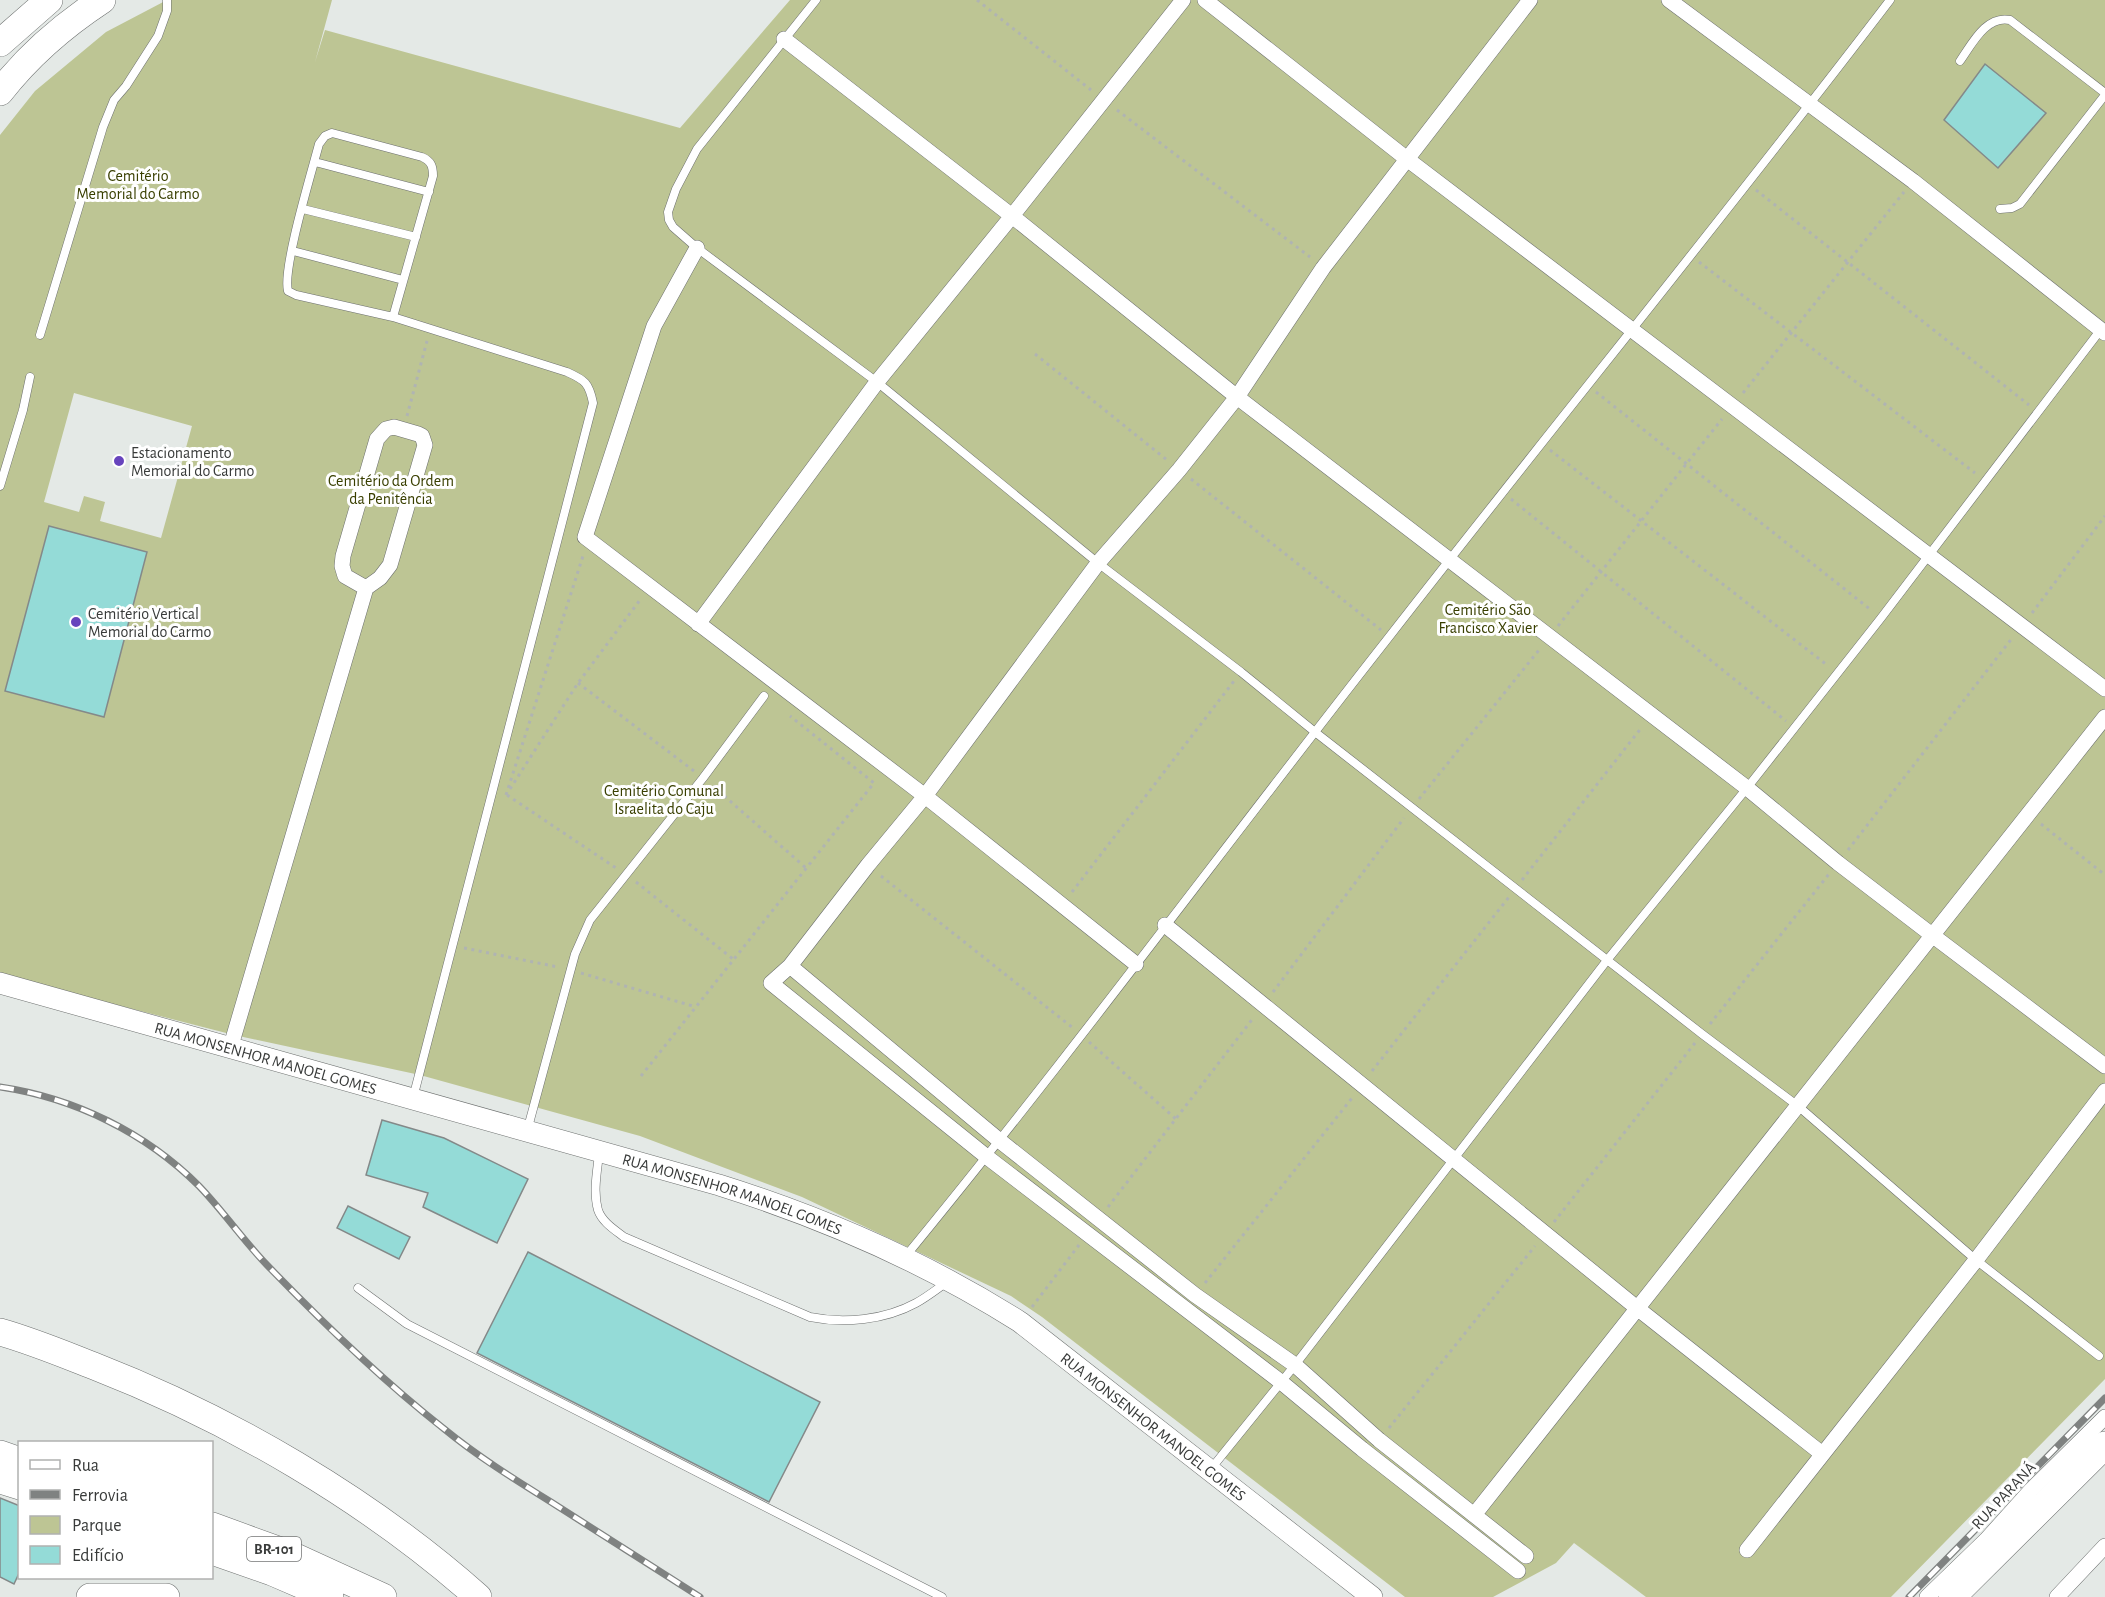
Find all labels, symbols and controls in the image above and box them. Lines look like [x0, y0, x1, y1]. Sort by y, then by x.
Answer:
park label: Cemitério Memorial do Carmo [76, 168, 200, 202]
place label: Estacionamento Memorial do Carmo [131, 445, 255, 479]
marker: Estacionamento Memorial do Carmo [112, 454, 126, 468]
park label: Cemitério da Ordem da Penitência [328, 473, 454, 507]
park label: Cemitério São Francisco Xavier [1438, 602, 1538, 636]
place label: Cemitério Vertical Memorial do Carmo [88, 606, 212, 640]
marker: Cemitério Vertical Memorial do Carmo [69, 615, 83, 629]
park label: Cemitério Comunal Israelita do Caju [604, 783, 724, 818]
street label: RUA MONSENHOR MANOEL GOMES [153, 1020, 378, 1097]
street label: RUA MONSENHOR MANOEL GOMES [620, 1151, 844, 1238]
street label: RUA MONSENHOR MANOEL GOMES [1057, 1350, 1249, 1504]
legend [18, 1441, 213, 1579]
text: Rua [72, 1457, 99, 1475]
street label: RUA PARANÁ [1967, 1458, 2039, 1532]
text: Ferrovia [72, 1487, 128, 1505]
text: Parque [72, 1517, 121, 1535]
road number: BR-101 [247, 1537, 301, 1561]
text: Edifício [72, 1547, 124, 1565]

